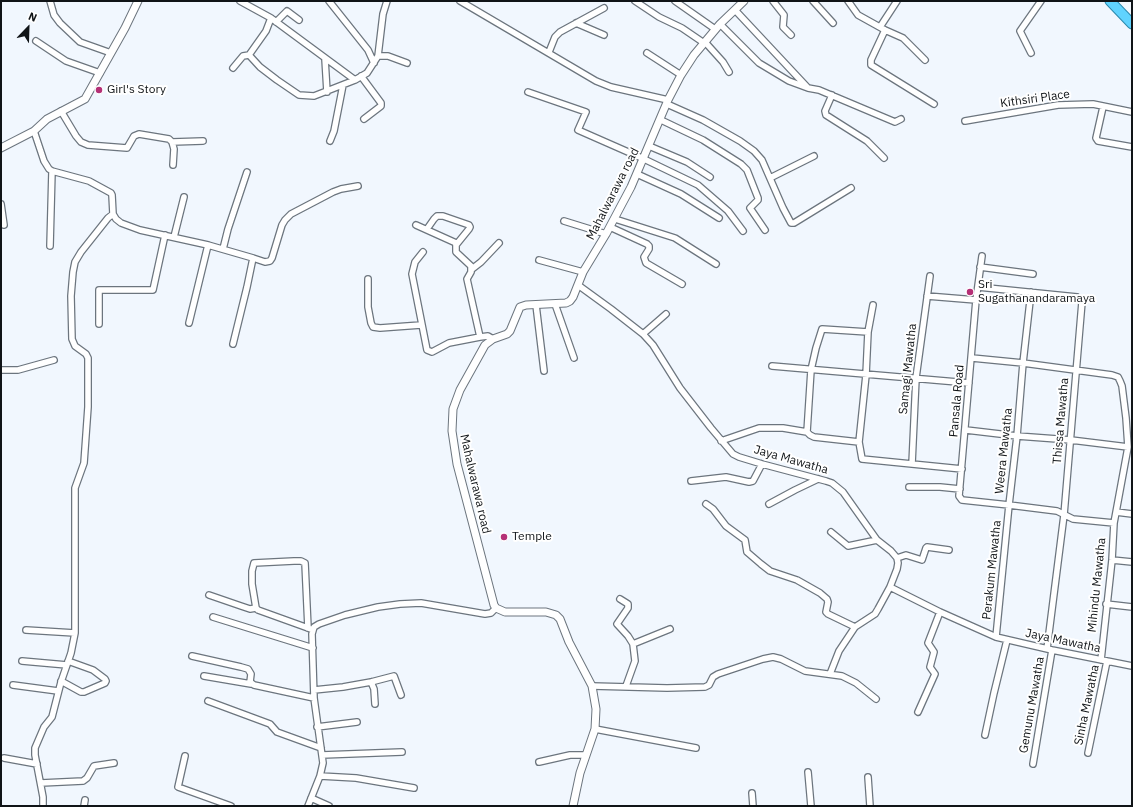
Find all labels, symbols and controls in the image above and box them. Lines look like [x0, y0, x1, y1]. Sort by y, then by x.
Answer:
north arrow [8, 8, 48, 48]
text: N [26, 9, 39, 25]
place label: Girl's Story [107, 83, 166, 97]
marker: Girl's Story [94, 85, 104, 95]
street label: Kithsiri Place [999, 87, 1071, 111]
street label: Mahalwarawa road [584, 145, 642, 243]
place label: Sri Sugathanandaramaya [978, 278, 1095, 306]
marker: Sri Sugathanandaramaya [965, 287, 975, 297]
street label: Samagi Mawatha [896, 323, 920, 415]
street label: Pansala Road [947, 364, 967, 438]
street label: Thissa Mawatha [1050, 377, 1072, 465]
street label: Weera Mawatha [992, 407, 1016, 495]
street label: Mahalwarawa road [457, 433, 493, 535]
street label: Jaya Mawatha [752, 443, 830, 477]
street label: Perakum Mawatha [980, 520, 1004, 620]
place label: Temple [512, 530, 552, 544]
marker: Temple [499, 532, 509, 542]
street label: Mihindu Mawatha [1085, 537, 1109, 633]
street label: Jaya Mawatha [1024, 626, 1102, 656]
street label: Gemunu Mawatha [1016, 656, 1048, 754]
street label: Sinha Mawatha [1071, 663, 1103, 747]

